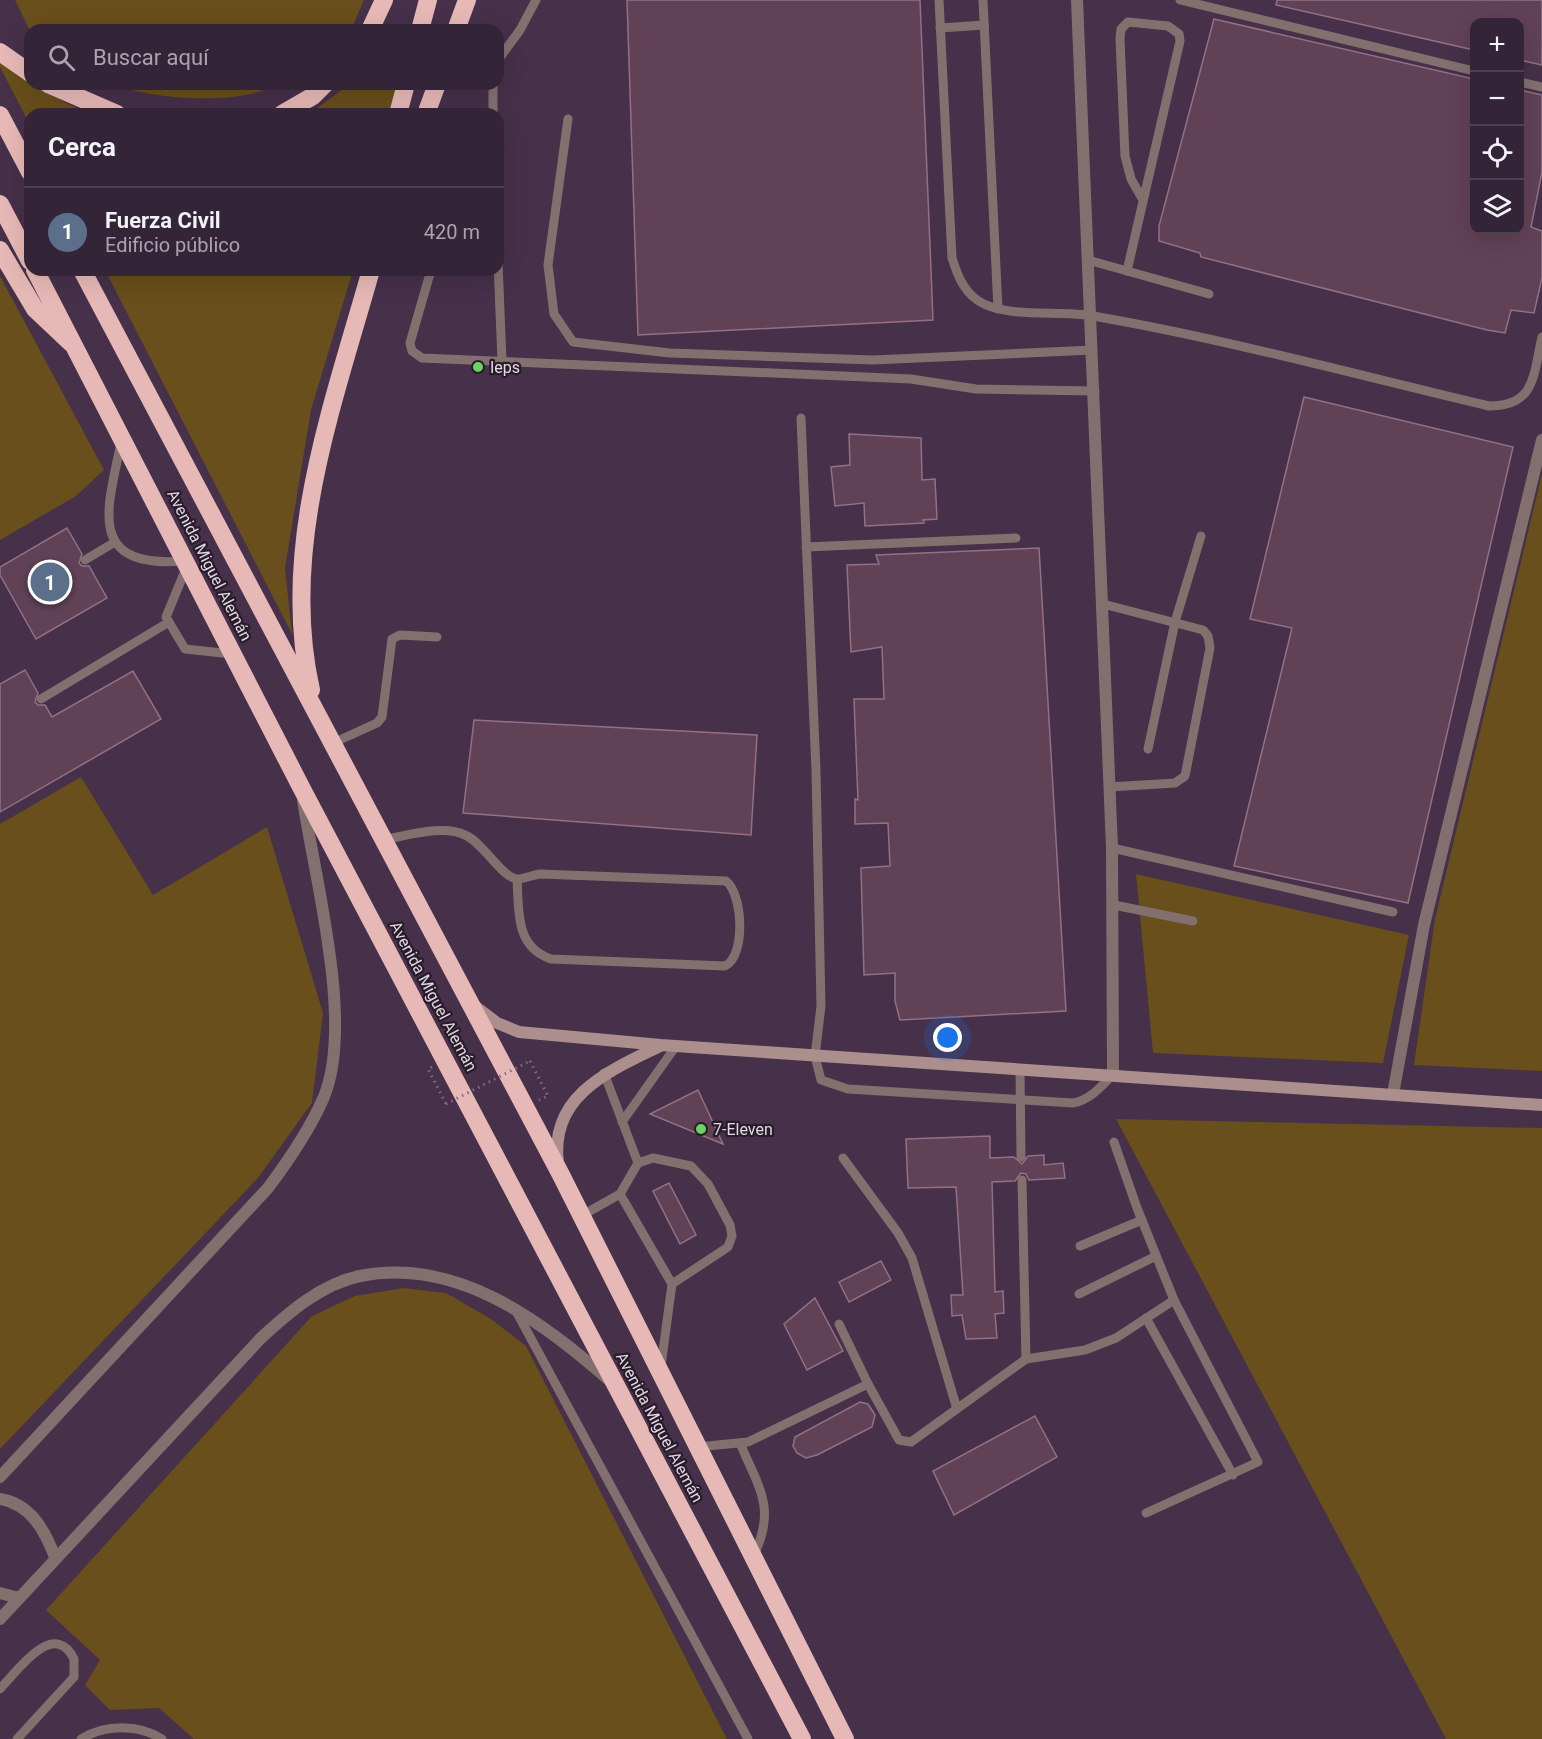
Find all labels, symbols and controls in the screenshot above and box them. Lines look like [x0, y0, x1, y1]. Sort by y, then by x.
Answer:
map controls [1470, 18, 1524, 234]
button: + [1470, 18, 1524, 72]
search box [24, 24, 504, 90]
icon: search [45, 41, 78, 74]
text: Buscar aquí [93, 45, 209, 70]
button: − [1470, 72, 1524, 126]
button: locate [1470, 126, 1524, 180]
text: Cerca [48, 132, 116, 162]
button: layers [1470, 180, 1524, 234]
text: Fuerza Civil [105, 208, 221, 233]
text: 1 [62, 220, 73, 244]
text: 420 m [424, 220, 480, 244]
text: Edificio público [105, 233, 240, 257]
place label: Ieps [490, 358, 520, 377]
marker: Ieps [471, 360, 485, 374]
street label: Avenida Miguel Alemán [163, 487, 256, 644]
pin: 1 [31, 560, 70, 604]
street label: Avenida Miguel Alemán [386, 918, 481, 1074]
your location [933, 1023, 962, 1052]
place label: 7-Eleven [713, 1120, 773, 1139]
marker: 7-Eleven [694, 1122, 708, 1136]
street label: Avenida Miguel Alemán [612, 1349, 707, 1505]

